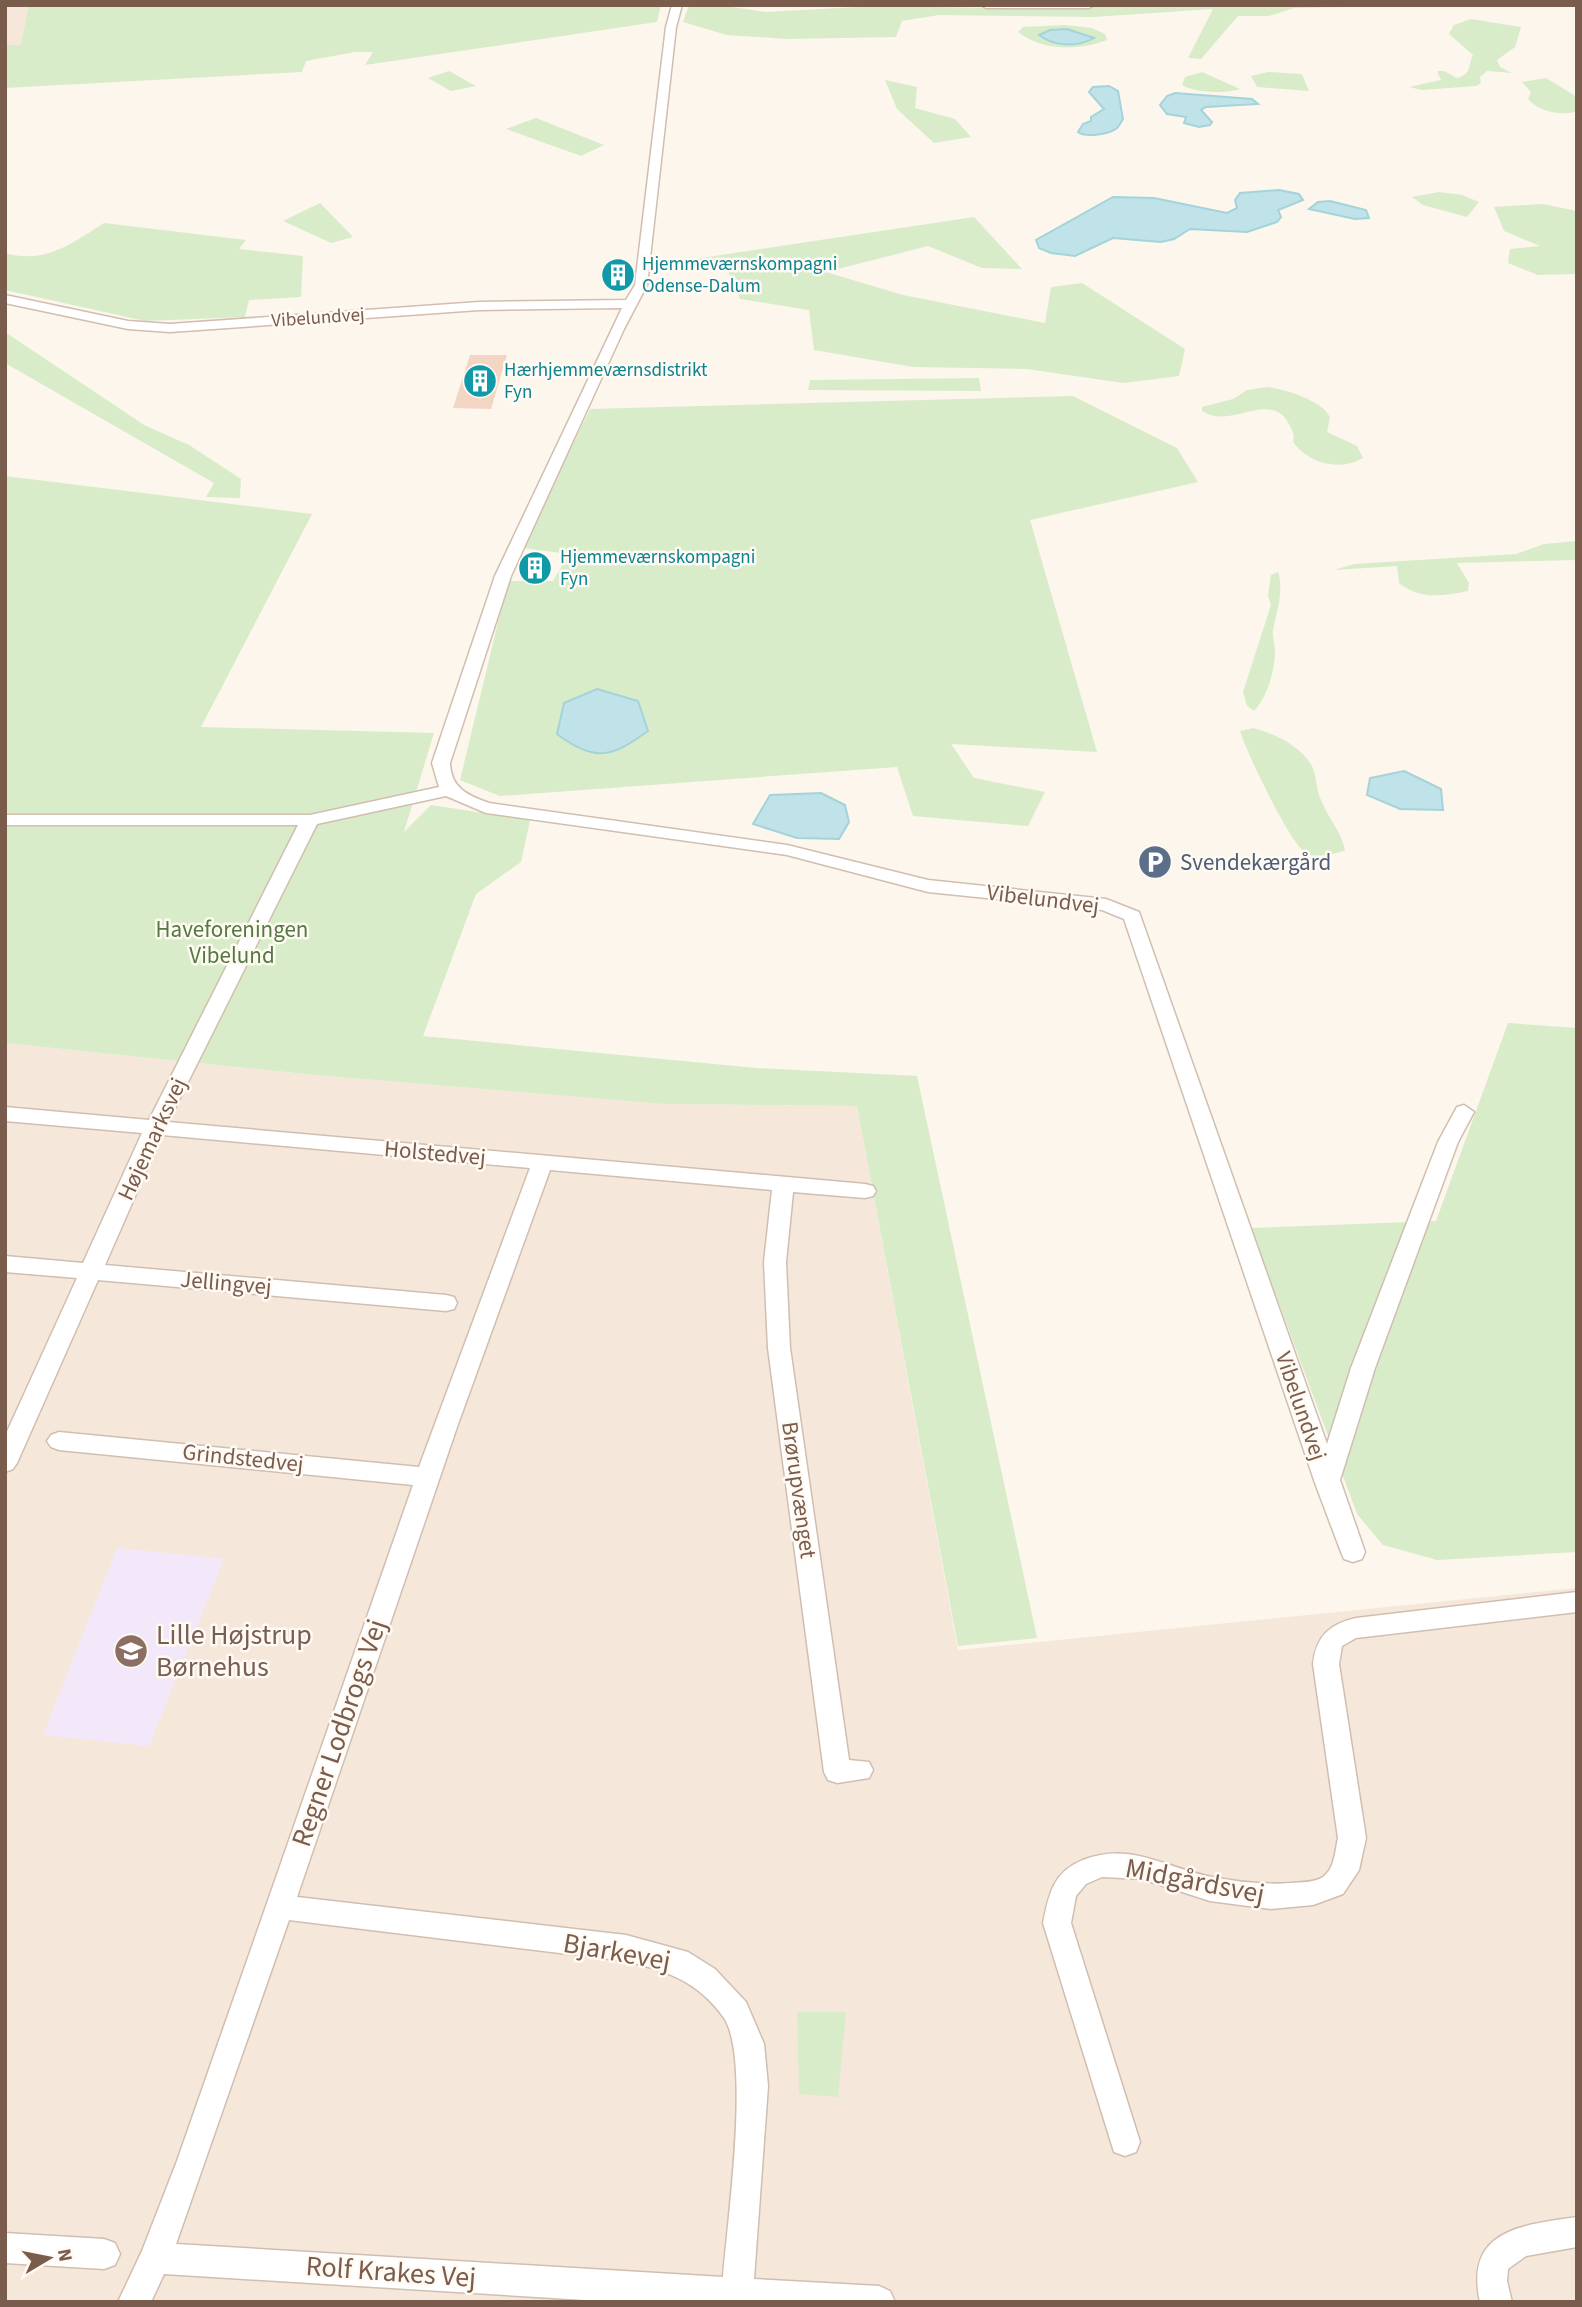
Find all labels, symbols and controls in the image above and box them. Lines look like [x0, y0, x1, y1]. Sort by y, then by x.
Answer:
place label: Hjemmeværnskompagni Odense-Dalum [642, 251, 837, 300]
building icon: Hjemmeværnskompagni Odense-Dalum [599, 256, 637, 294]
street label: Vibelundvej [270, 301, 366, 335]
place label: Hærhjemmeværnsdistrikt Fyn [504, 357, 708, 406]
building icon: Hærhjemmeværnsdistrikt Fyn [461, 362, 499, 400]
place label: Hjemmeværnskompagni Fyn [560, 544, 755, 593]
building icon: Hjemmeværnskompagni Fyn [516, 549, 554, 587]
parking icon: Svendekærgård [1136, 843, 1174, 881]
place label: Svendekærgård [1180, 846, 1331, 879]
street label: Vibelundvej [985, 876, 1101, 922]
park label: Haveforeningen Vibelund [156, 913, 308, 972]
street label: Højemarksvej [109, 1072, 195, 1206]
street label: Holstedvej [383, 1132, 487, 1174]
street label: Jellingvej [179, 1263, 273, 1303]
street label: Vibelundvej [1267, 1347, 1335, 1465]
street label: Brørupvænget [773, 1419, 825, 1561]
street label: Grindstedvej [181, 1435, 305, 1481]
street label: Regner Lodbrogs Vej [281, 1614, 397, 1852]
place label: Lille Højstrup Børnehus [156, 1615, 312, 1687]
school or university icon: Lille Højstrup Børnehus [112, 1632, 150, 1670]
street label: Midgårdsvej [1122, 1848, 1268, 1914]
street label: Bjarkevej [560, 1923, 674, 1981]
north arrow [14, 2223, 84, 2293]
street label: Rolf Krakes Vej [305, 2246, 477, 2298]
text: N [50, 2247, 79, 2264]

